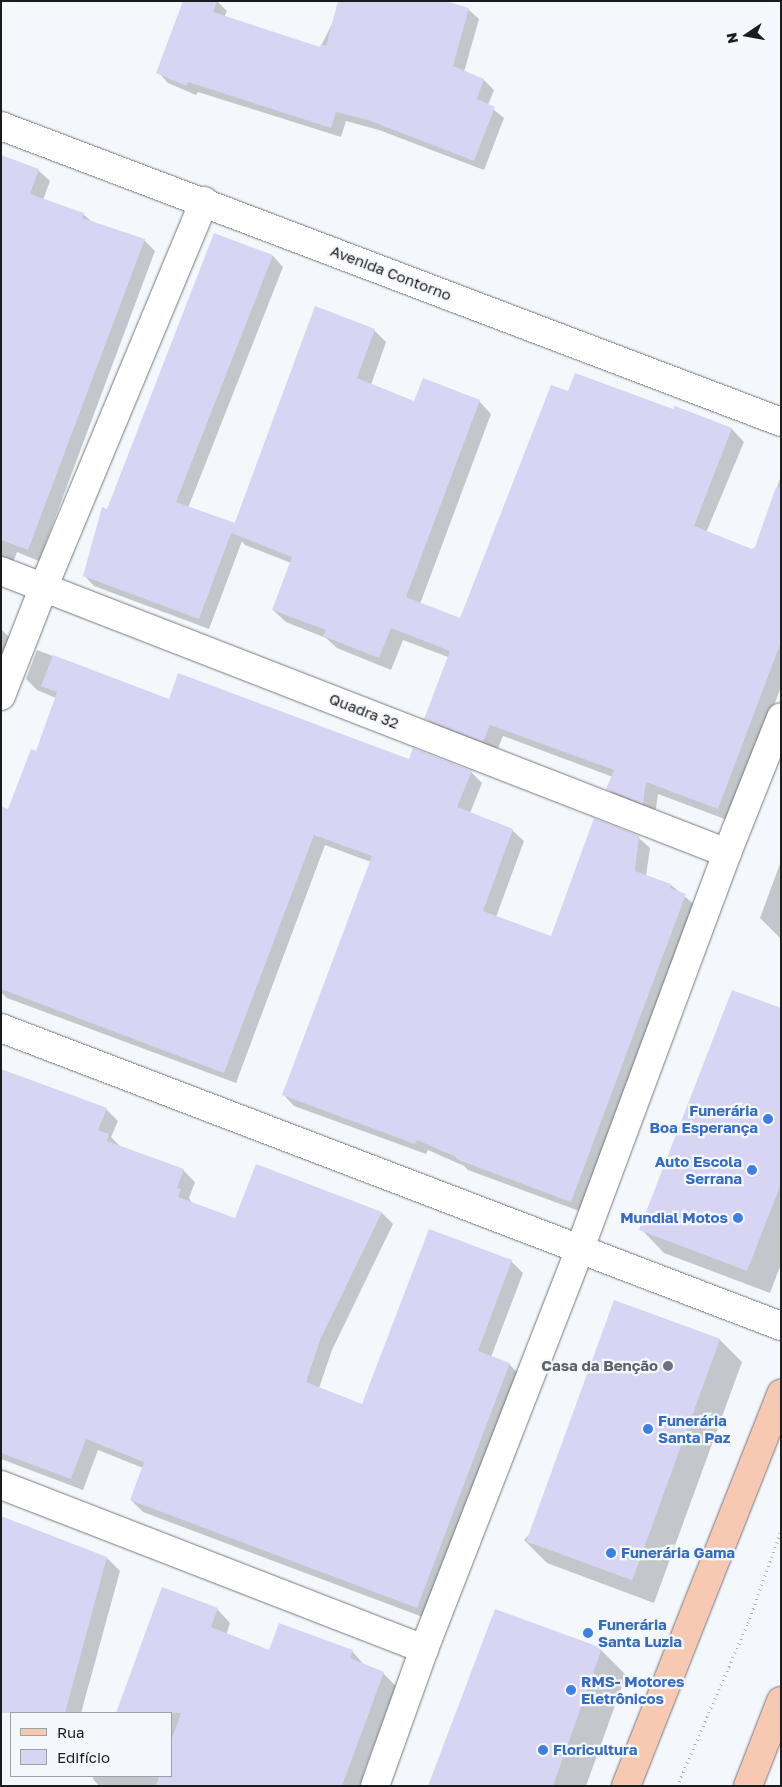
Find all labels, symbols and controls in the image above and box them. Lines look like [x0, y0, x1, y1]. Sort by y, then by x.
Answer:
north arrow [722, 10, 772, 60]
text: N [722, 31, 741, 45]
street label: Avenida Contorno [328, 242, 454, 304]
street label: Quadra 32 [327, 689, 401, 733]
place label: Funerária Boa Esperança [649, 1101, 758, 1136]
marker: Funerária Boa Esperança [762, 1113, 774, 1125]
place label: Auto Escola Serrana [655, 1152, 742, 1187]
marker: Auto Escola Serrana [746, 1164, 758, 1176]
place label: Mundial Motos [620, 1209, 728, 1227]
marker: Mundial Motos [732, 1212, 744, 1224]
place label: Casa da Benção [541, 1357, 658, 1375]
marker: Casa da Benção [662, 1360, 674, 1372]
place label: Funerária Santa Paz [658, 1411, 730, 1446]
marker: Funerária Santa Paz [642, 1423, 654, 1435]
place label: Funerária Gama [621, 1544, 735, 1562]
marker: Funerária Gama [605, 1547, 617, 1559]
place label: Funerária Santa Luzia [598, 1615, 682, 1650]
marker: Funerária Santa Luzia [582, 1627, 594, 1639]
place label: RMS- Motores Eletrônicos [581, 1672, 684, 1707]
marker: RMS- Motores Eletrônicos [565, 1684, 577, 1696]
legend [10, 1712, 172, 1777]
text: Rua [57, 1723, 84, 1741]
place label: Floricultura [553, 1741, 637, 1759]
marker: Floricultura [537, 1744, 549, 1756]
text: Edifício [57, 1748, 110, 1766]

